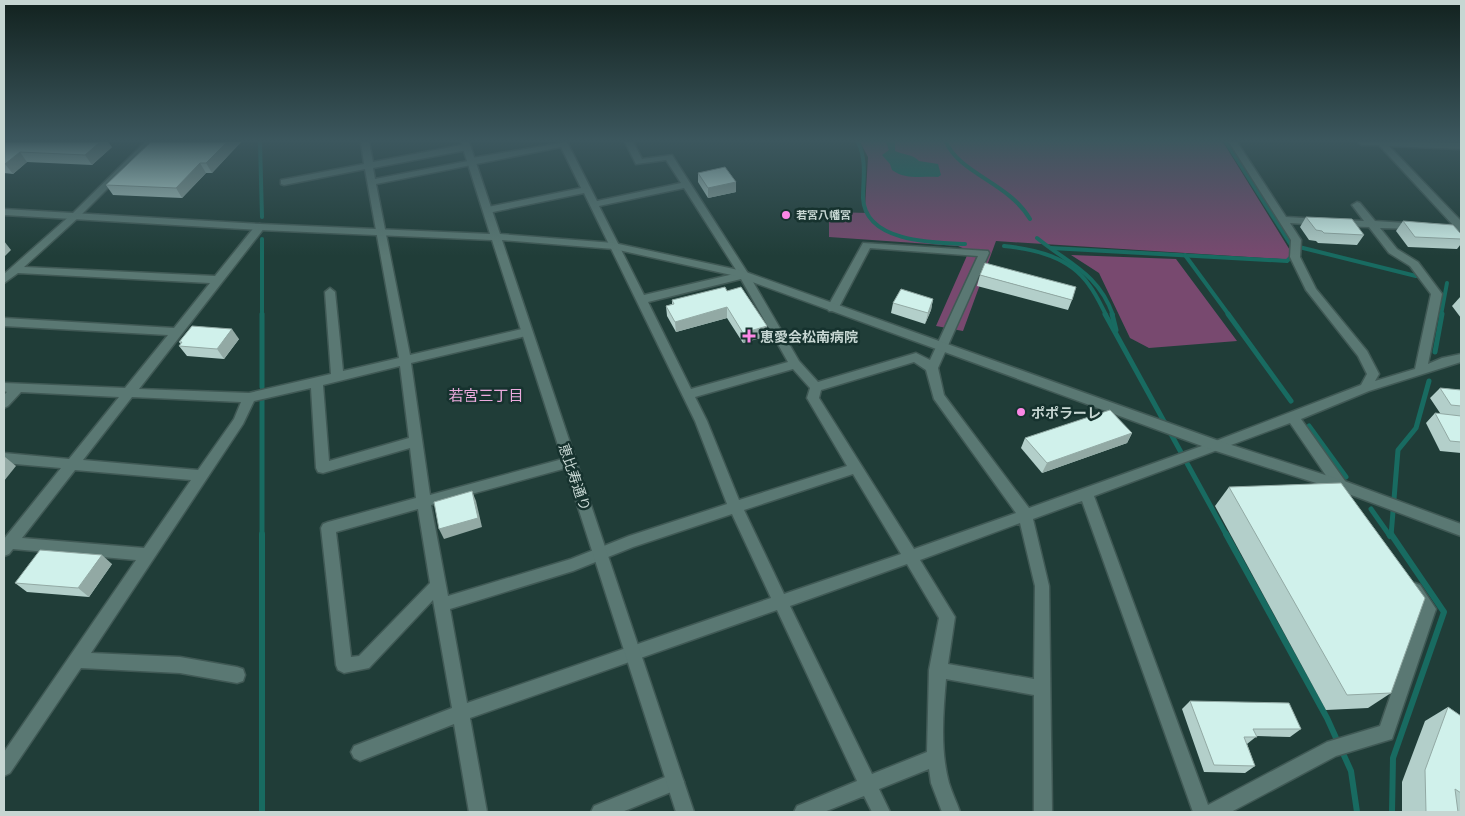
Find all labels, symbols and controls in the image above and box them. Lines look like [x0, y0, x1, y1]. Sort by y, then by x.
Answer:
place label: 若宮八幡宮 [796, 208, 851, 222]
marker: 若宮八幡宮 [780, 209, 792, 221]
place label: 恵愛会松南病院 [760, 328, 858, 345]
marker: 恵愛会松南病院 [742, 329, 756, 343]
district label: 若宮三丁目 [448, 386, 524, 405]
place label: ポポラーレ [1031, 404, 1101, 421]
marker: ポポラーレ [1015, 406, 1027, 418]
street label: 恵比寿通り [556, 441, 594, 513]

